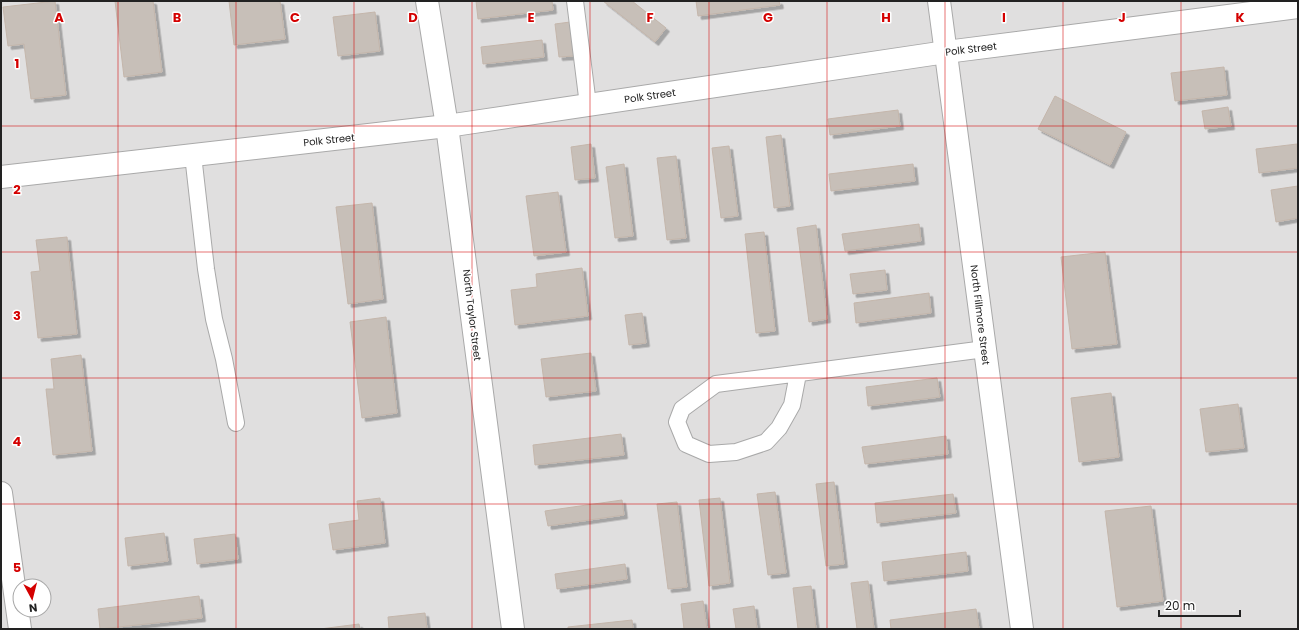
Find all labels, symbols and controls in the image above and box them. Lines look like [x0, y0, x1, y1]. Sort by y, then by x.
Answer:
text: A [54, 8, 64, 27]
text: B [173, 8, 182, 27]
text: C [290, 8, 300, 27]
text: D [408, 8, 418, 27]
text: E [527, 8, 535, 27]
text: F [646, 8, 654, 27]
text: G [763, 8, 773, 27]
text: H [881, 8, 891, 27]
text: I [1002, 8, 1006, 27]
text: J [1118, 8, 1126, 27]
text: K [1235, 8, 1245, 27]
street label: Polk Street [944, 38, 998, 60]
text: 1 [15, 54, 19, 73]
street label: Polk Street [623, 85, 677, 107]
street label: Polk Street [302, 130, 356, 150]
text: 2 [13, 180, 21, 199]
street label: North Fillmore Street [966, 264, 994, 366]
street label: North Taylor Street [459, 268, 485, 362]
text: 3 [13, 306, 21, 325]
text: 4 [13, 432, 22, 451]
text: 5 [13, 558, 21, 577]
north arrow [12, 578, 52, 618]
scale bar [1159, 592, 1240, 618]
text: 20 m [1165, 597, 1195, 614]
text: N [28, 599, 38, 616]

